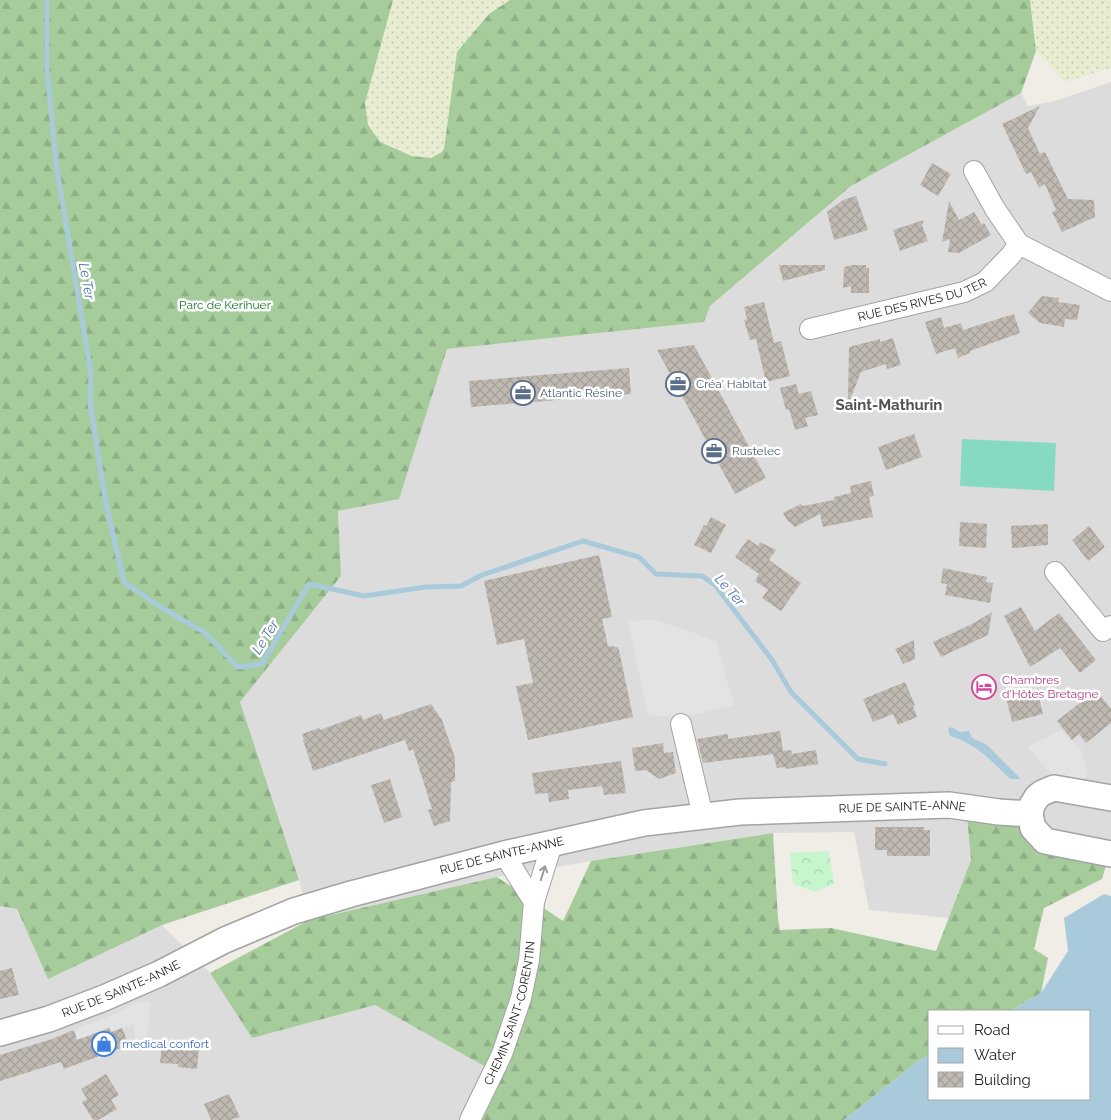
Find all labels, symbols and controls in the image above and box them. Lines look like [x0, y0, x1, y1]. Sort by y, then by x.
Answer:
water label: Le Ter [76, 261, 98, 302]
street label: RUE DES RIVES DU TER [857, 275, 989, 324]
park label: Parc de Kerihuer [179, 298, 272, 312]
office icon: Créa' Habitat [665, 371, 691, 397]
place label: Créa' Habitat [696, 377, 767, 391]
office icon: Atlantic Résine [510, 380, 536, 406]
place label: Atlantic Résine [540, 386, 622, 400]
district label: Saint-Mathurin [836, 396, 942, 414]
office icon: Rustelec [701, 438, 727, 464]
place label: Rustelec [732, 444, 781, 458]
water label: Le Ter [712, 571, 749, 610]
water label: Le Ter [248, 616, 282, 657]
place label: Chambres d'Hôtes Bretagne [1002, 673, 1098, 701]
hotel icon: Chambres d'Hôtes Bretagne [971, 674, 997, 700]
street label: RUE DE SAINTE-ANNE [838, 798, 967, 816]
street label: RUE DE SAINTE-ANNE [438, 834, 565, 878]
one-way arrow [539, 866, 548, 881]
street label: CHEMIN SAINT-CORENTIN [481, 941, 538, 1087]
street label: RUE DE SAINTE-ANNE [60, 957, 182, 1020]
legend [928, 1010, 1091, 1100]
text: Road [974, 1021, 1010, 1039]
shop icon: medical confort [91, 1031, 117, 1057]
place label: medical confort [122, 1037, 209, 1051]
text: Water [974, 1046, 1017, 1064]
text: Building [974, 1071, 1031, 1089]

